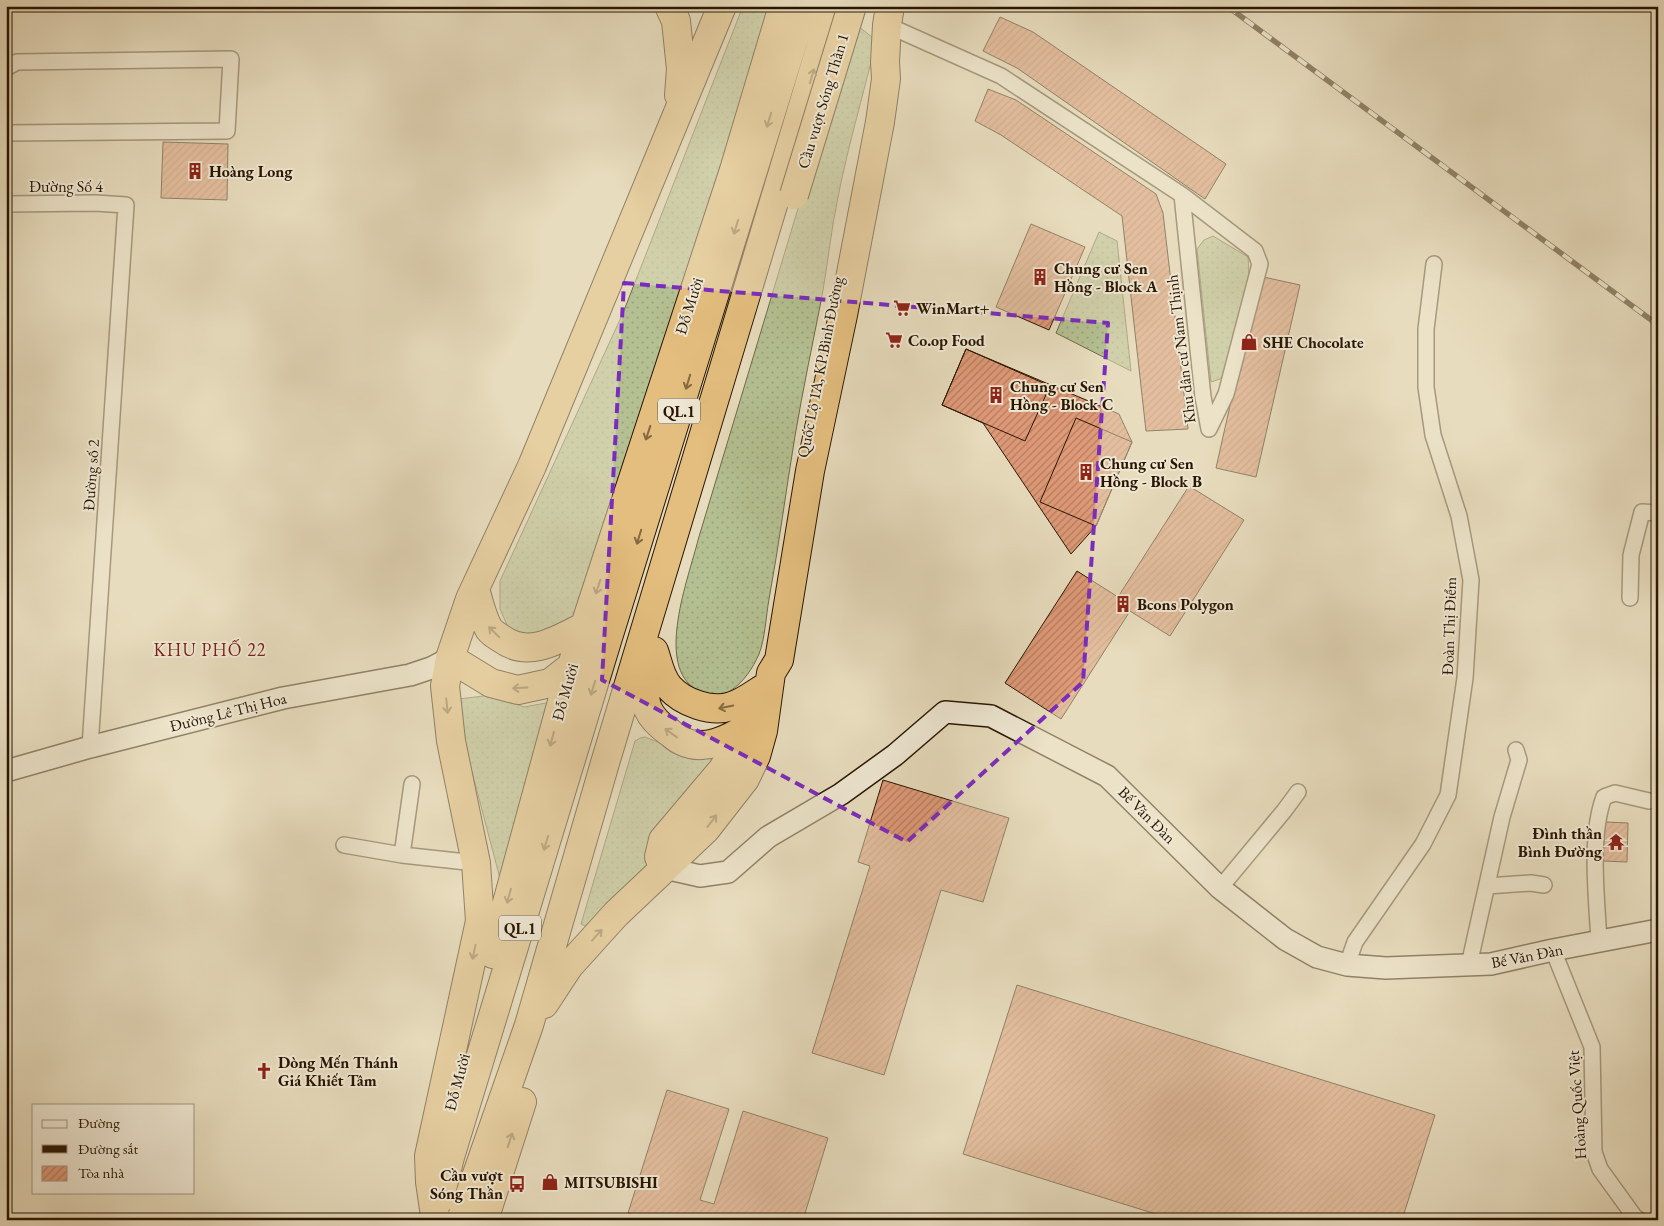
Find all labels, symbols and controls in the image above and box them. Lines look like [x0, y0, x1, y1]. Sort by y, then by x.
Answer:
street label: Cầu vượt Sóng Thần 1 [792, 31, 854, 171]
one-way arrow [807, 68, 817, 84]
one-way arrow [764, 111, 774, 127]
building icon: Hoàng Long [185, 161, 205, 181]
place label: Hoàng Long [209, 161, 293, 182]
street label: Đường Số 4 [29, 176, 103, 197]
one-way arrow [731, 218, 741, 234]
place label: Chung cư Sen Hồng - Block A [1054, 258, 1158, 297]
building icon: Chung cư Sen Hồng - Block A [1030, 267, 1050, 287]
street label: Khu dân cư Nam Thịnh [1161, 273, 1201, 425]
street label: Quốc Lộ 1A, KP.Bình Đường [792, 274, 848, 459]
street label: Đỗ Mười [670, 275, 708, 337]
supermarket icon: WinMart+ [892, 298, 912, 318]
place label: WinMart+ [916, 298, 990, 319]
supermarket icon: Co.op Food [884, 330, 904, 350]
place label: Co.op Food [908, 330, 985, 351]
shop icon: SHE Chocolate [1239, 332, 1259, 352]
place label: SHE Chocolate [1263, 332, 1364, 353]
one-way arrow [682, 373, 692, 389]
place label: Chung cư Sen Hồng - Block C [1010, 376, 1113, 415]
building icon: Chung cư Sen Hồng - Block C [986, 385, 1006, 405]
road number: QL.1 [658, 398, 700, 424]
one-way arrow [643, 424, 652, 440]
street label: Đường số 2 [78, 438, 104, 512]
place label: Chung cư Sen Hồng - Block B [1100, 453, 1202, 492]
building icon: Chung cư Sen Hồng - Block B [1076, 462, 1096, 482]
one-way arrow [634, 529, 644, 545]
street label: Đoàn Thị Điểm [1437, 576, 1461, 676]
one-way arrow [593, 579, 602, 594]
building icon: Bcons Polygon [1113, 594, 1133, 614]
place label: Bcons Polygon [1137, 594, 1234, 615]
one-way arrow [488, 626, 500, 638]
district label: KHU PHỐ 22 [154, 638, 266, 661]
street label: Đỗ Mười [547, 661, 583, 723]
one-way arrow [587, 679, 597, 695]
one-way arrow [513, 683, 529, 693]
street label: Đường Lê Thị Hoa [167, 687, 289, 737]
one-way arrow [442, 698, 452, 714]
one-way arrow [719, 703, 735, 712]
one-way arrow [664, 728, 678, 738]
one-way arrow [547, 731, 556, 747]
street label: Bế Văn Đàn [1114, 782, 1181, 849]
one-way arrow [707, 815, 718, 828]
place label: Đình thần Bình Đường [1518, 823, 1603, 862]
temple icon: Đình thần Bình Đường [1606, 832, 1626, 852]
one-way arrow [540, 835, 550, 851]
one-way arrow [503, 888, 513, 904]
road number: QL.1 [499, 916, 541, 940]
one-way arrow [591, 929, 602, 942]
street label: Bế Văn Đàn [1489, 939, 1565, 973]
one-way arrow [469, 944, 478, 960]
street label: Hoàng Quốc Việt [1563, 1050, 1591, 1160]
street label: Đỗ Mười [439, 1051, 475, 1113]
place label: Dòng Mến Thánh Giá Khiết Tâm [278, 1052, 398, 1091]
church icon: Dòng Mến Thánh Giá Khiết Tâm [254, 1061, 274, 1081]
legend [32, 1104, 195, 1194]
text: Đường [78, 1113, 120, 1132]
one-way arrow [505, 1132, 515, 1148]
text: Đường sắt [78, 1139, 139, 1158]
text: Tòa nhà [78, 1163, 124, 1182]
place label: Cầu vượt Sóng Thần [430, 1165, 503, 1204]
shop icon: MITSUBISHI [540, 1172, 560, 1192]
place label: MITSUBISHI [564, 1172, 658, 1193]
bus stop icon: Cầu vượt Sóng Thần [507, 1174, 527, 1194]

